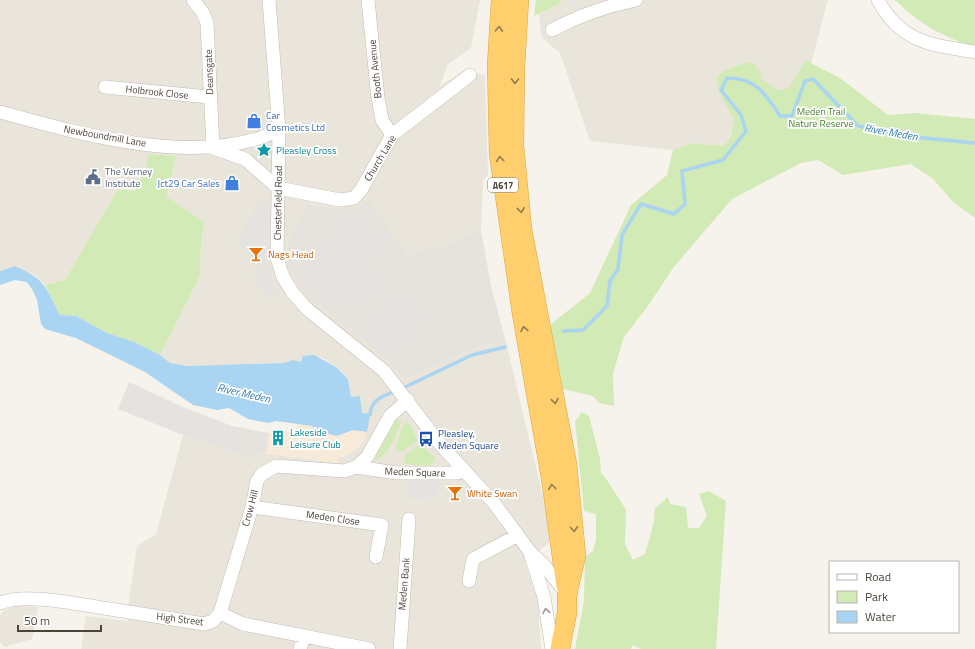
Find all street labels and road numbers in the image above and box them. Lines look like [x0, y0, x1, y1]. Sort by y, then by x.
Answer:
street label: Booth Avenue [364, 39, 386, 99]
street label: Deansgate [201, 49, 217, 95]
street label: Holbrook Close [125, 81, 189, 103]
street label: Newboundmill Lane [63, 121, 147, 151]
street label: Church Lane [360, 132, 400, 184]
street label: Chesterfield Road [270, 166, 286, 240]
road number: A617 [488, 178, 518, 192]
street label: Meden Square [384, 463, 446, 481]
street label: Crow Hill [238, 488, 262, 528]
street label: Meden Close [305, 507, 361, 529]
street label: Meden Bank [394, 557, 414, 611]
street label: High Street [156, 609, 205, 629]

